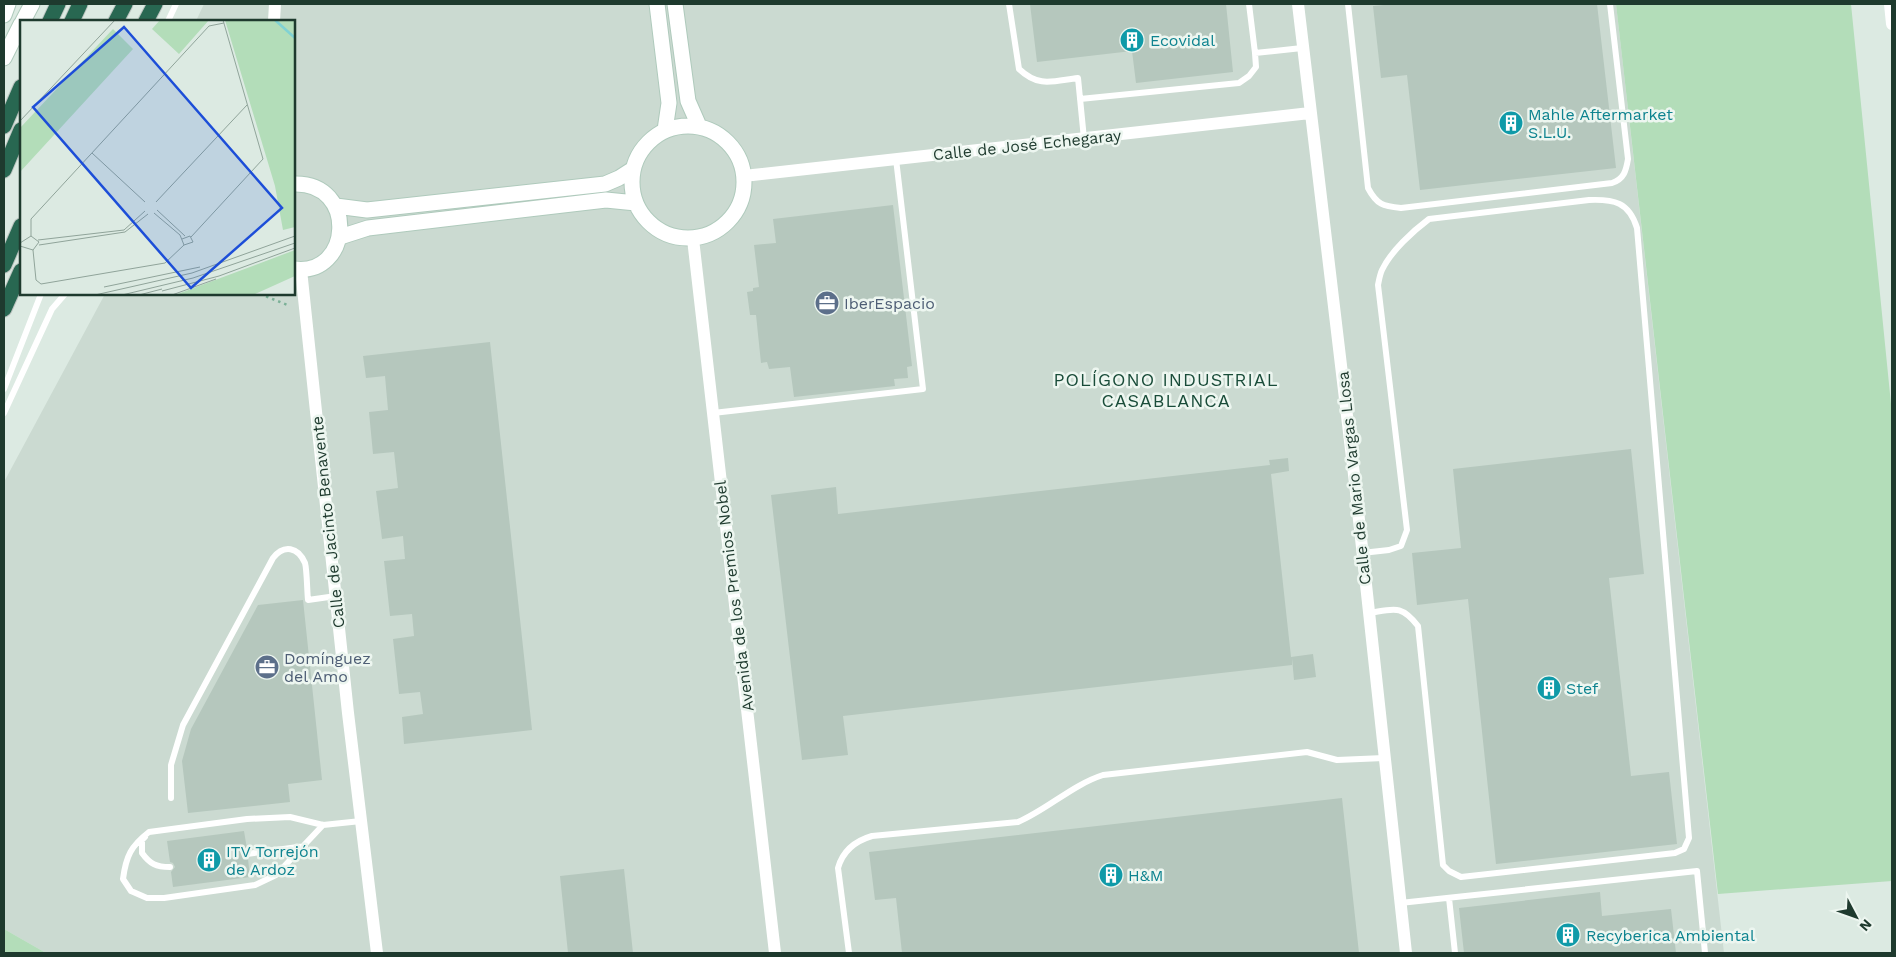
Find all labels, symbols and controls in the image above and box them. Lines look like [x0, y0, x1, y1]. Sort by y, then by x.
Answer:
inset map [20, 20, 295, 295]
building icon: Ecovidal [1119, 27, 1145, 53]
place label: Ecovidal [1150, 31, 1215, 50]
place label: Mahle Aftermarket S.L.U. [1528, 105, 1673, 142]
building icon: Mahle Aftermarket S.L.U. [1498, 110, 1524, 136]
street label: Calle de José Echegaray [932, 126, 1123, 164]
office icon: IberEspacio [814, 290, 840, 316]
place label: IberEspacio [844, 294, 935, 313]
district label: POLÍGONO INDUSTRIAL CASABLANCA [1054, 369, 1278, 411]
street label: Calle de Mario Vargas Llosa [1333, 370, 1375, 586]
street label: Calle de Jacinto Benavente [307, 415, 349, 629]
street label: Avenida de los Premios Nobel [710, 479, 758, 713]
place label: Domínguez del Amo [284, 649, 371, 686]
office icon: Domínguez del Amo [254, 654, 280, 680]
building icon: Stef [1536, 675, 1562, 701]
place label: Stef [1566, 679, 1599, 698]
place label: ITV Torrejón de Ardoz [226, 842, 319, 879]
building icon: ITV Torrejón de Ardoz [196, 847, 222, 873]
building icon: H&M [1098, 862, 1124, 888]
place label: H&M [1128, 866, 1163, 885]
north arrow [1831, 892, 1881, 942]
text: N [1856, 916, 1875, 935]
building icon: Recyberica Ambiental [1555, 922, 1581, 948]
place label: Recyberica Ambiental [1586, 926, 1755, 945]

